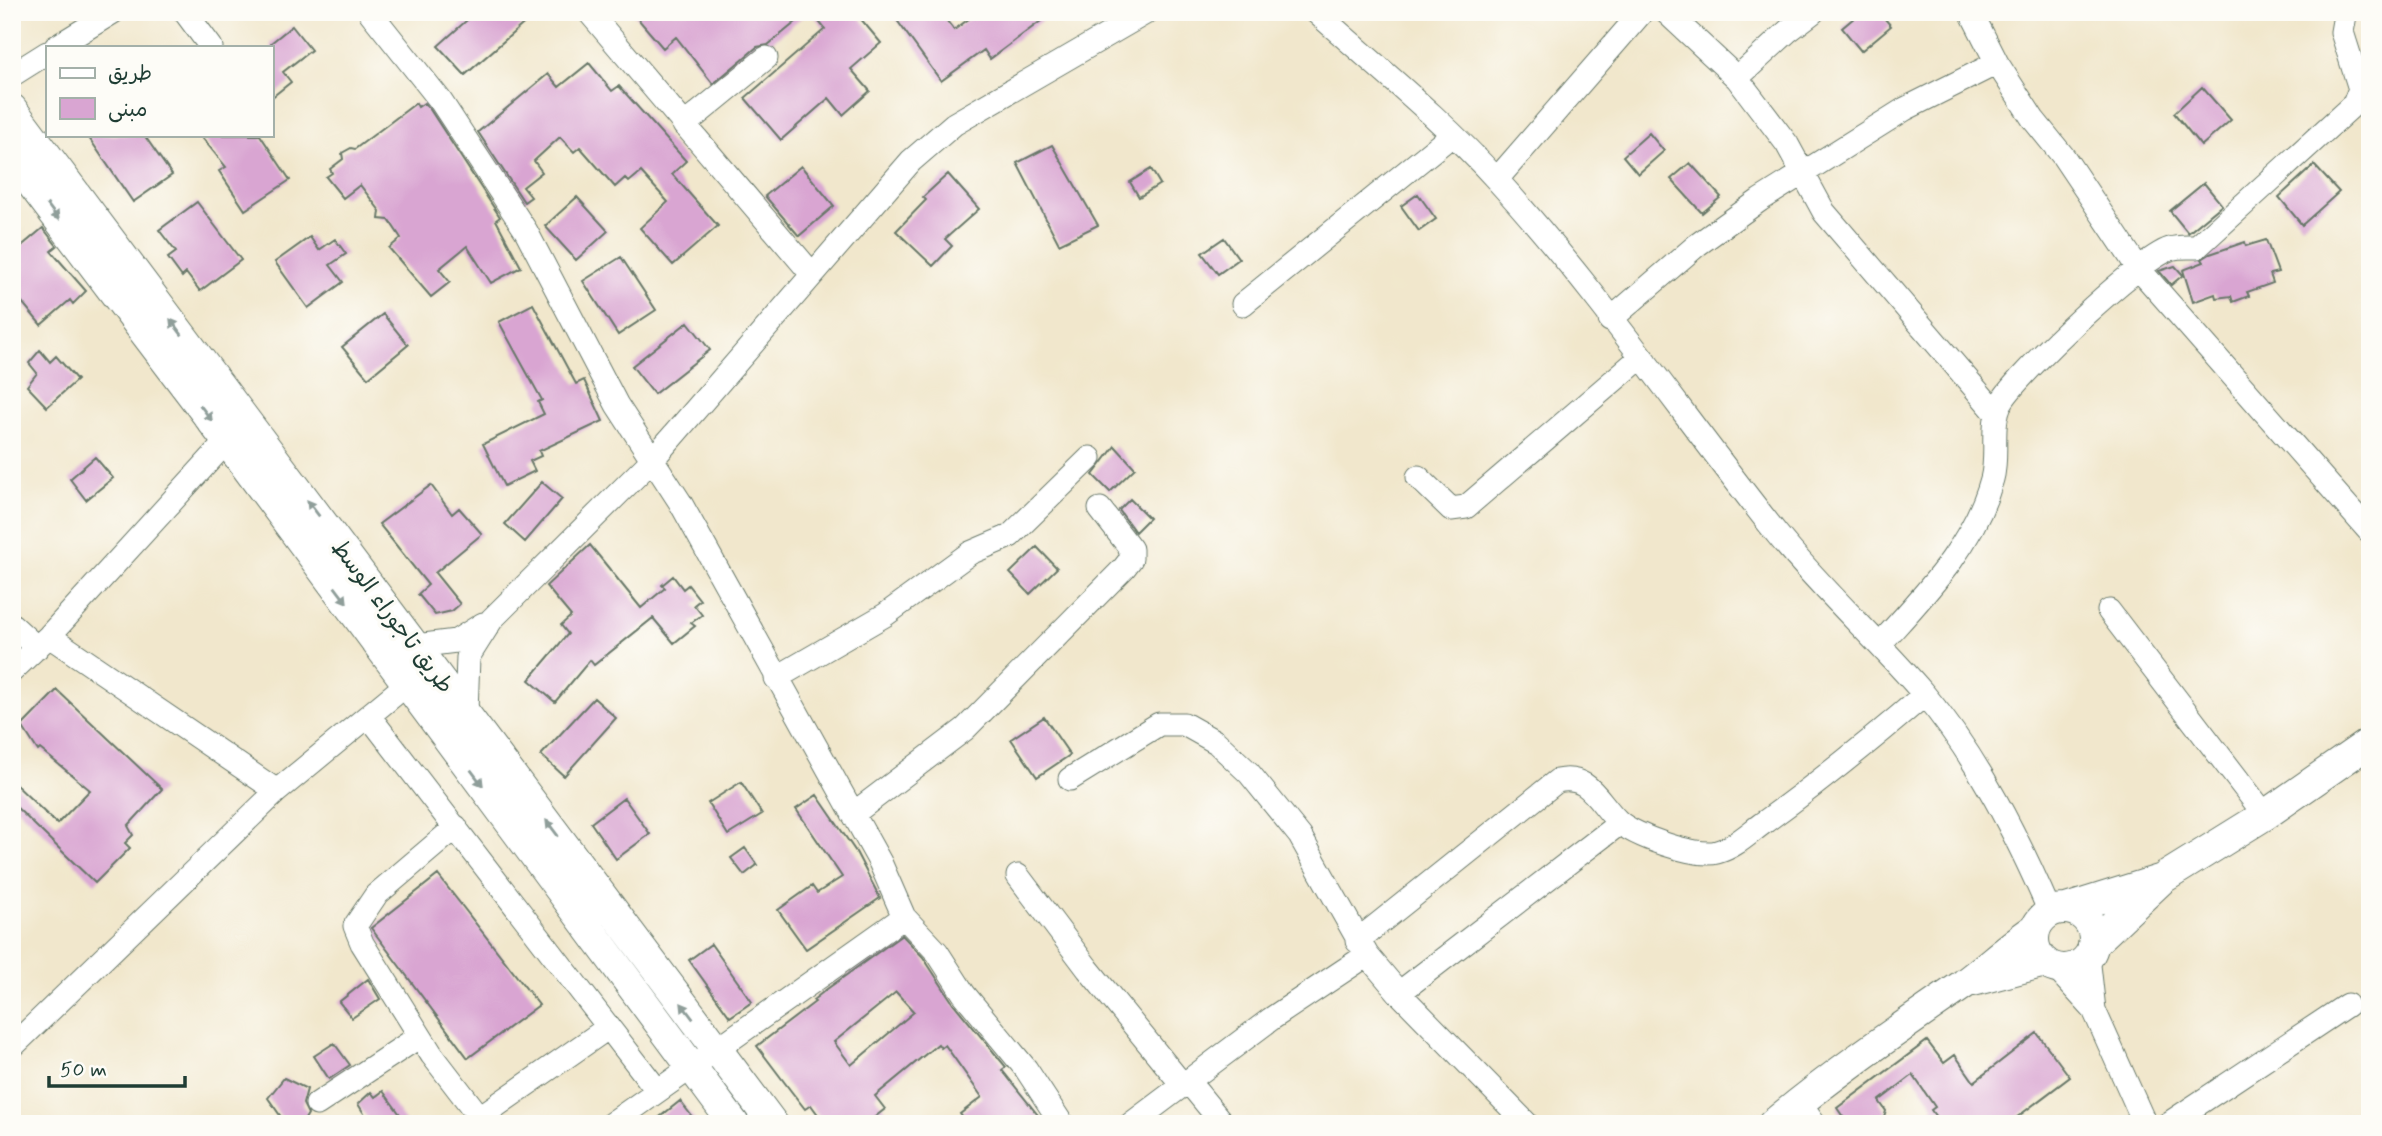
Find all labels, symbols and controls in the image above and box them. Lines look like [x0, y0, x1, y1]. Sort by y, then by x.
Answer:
legend [46, 46, 273, 136]
text: طريق [108, 60, 152, 88]
text: مبنى [108, 96, 147, 124]
one-way arrow [46, 203, 60, 221]
one-way arrow [169, 317, 183, 336]
one-way arrow [198, 404, 212, 422]
one-way arrow [305, 500, 320, 518]
street label: طريق تاجوراء الوسط [324, 534, 459, 700]
one-way arrow [334, 586, 349, 604]
one-way arrow [469, 769, 483, 787]
one-way arrow [545, 819, 559, 837]
one-way arrow [680, 1002, 695, 1020]
scale bar [49, 1045, 186, 1089]
text: 50 m [60, 1056, 107, 1084]

